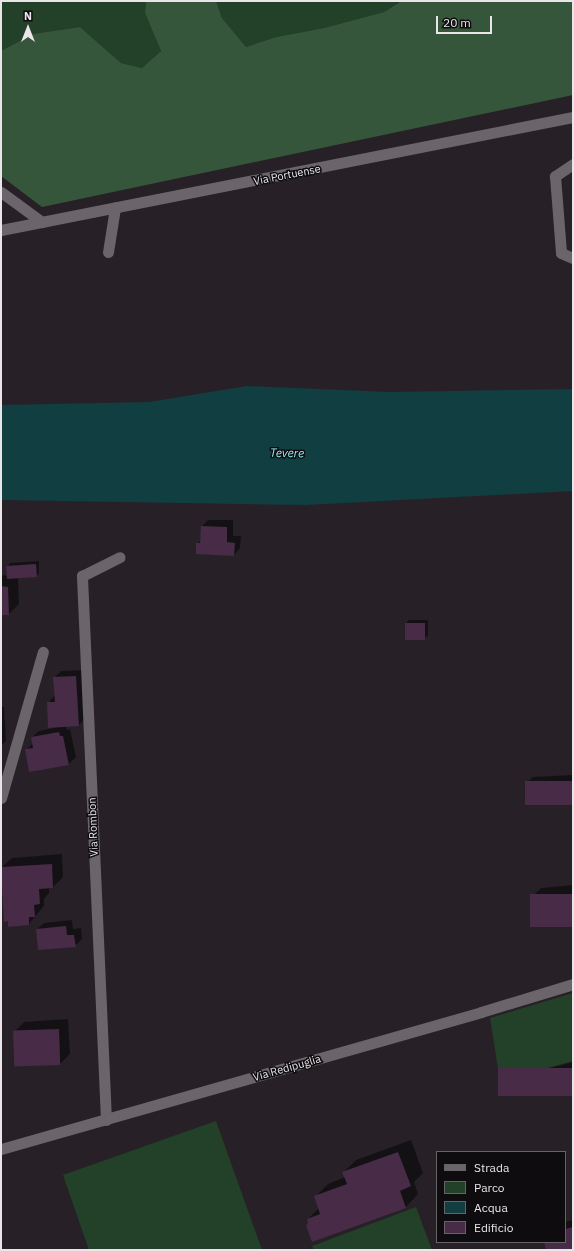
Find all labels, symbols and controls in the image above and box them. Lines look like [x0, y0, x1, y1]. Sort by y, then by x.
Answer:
north arrow [8, 8, 48, 48]
scale bar [438, 8, 494, 34]
text: N [24, 9, 32, 23]
text: 20 m [443, 15, 471, 30]
street label: Via Portuense [252, 162, 322, 188]
water label: Tevere [270, 446, 304, 460]
street label: Via Rombon [85, 797, 101, 857]
street label: Via Redipuglia [252, 1052, 322, 1084]
legend [436, 1151, 566, 1243]
text: Strada [474, 1160, 509, 1175]
text: Parco [474, 1180, 505, 1195]
text: Acqua [474, 1200, 508, 1215]
text: Edificio [474, 1220, 513, 1235]

